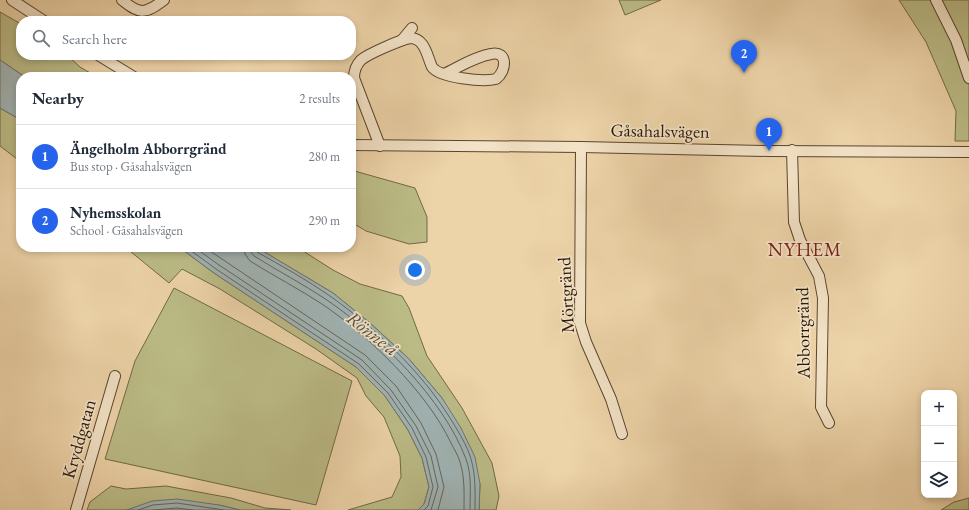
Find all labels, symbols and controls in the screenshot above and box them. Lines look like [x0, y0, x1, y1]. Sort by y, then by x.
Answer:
search box [16, 16, 356, 60]
icon: search [30, 27, 52, 49]
text: Search here [62, 29, 127, 48]
pin: 2 [731, 40, 757, 73]
text: Nearby [32, 87, 84, 109]
text: 2 results [299, 90, 340, 107]
street label: Gåsahalsvägen [610, 118, 710, 143]
pin: 1 [756, 118, 782, 151]
text: Ängelholm Abborrgränd [70, 139, 227, 158]
text: 1 [42, 148, 48, 165]
text: 280 m [309, 148, 340, 165]
text: Bus stop · Gåsahalsvägen [70, 158, 192, 175]
text: Nyhemsskolan [70, 203, 161, 222]
text: 2 [42, 212, 48, 229]
text: 290 m [309, 212, 340, 229]
text: School · Gåsahalsvägen [70, 222, 183, 239]
district label: NYHEM [768, 237, 842, 262]
street label: Mörtgränd [552, 256, 579, 334]
your location [405, 260, 425, 280]
street label: Abborrgränd [790, 286, 815, 380]
water label: Rönne å [342, 305, 404, 362]
map controls [921, 390, 957, 498]
button: + [921, 390, 957, 426]
street label: Kryddgatan [56, 396, 101, 481]
button: − [921, 426, 957, 462]
button: layers [921, 462, 957, 498]

